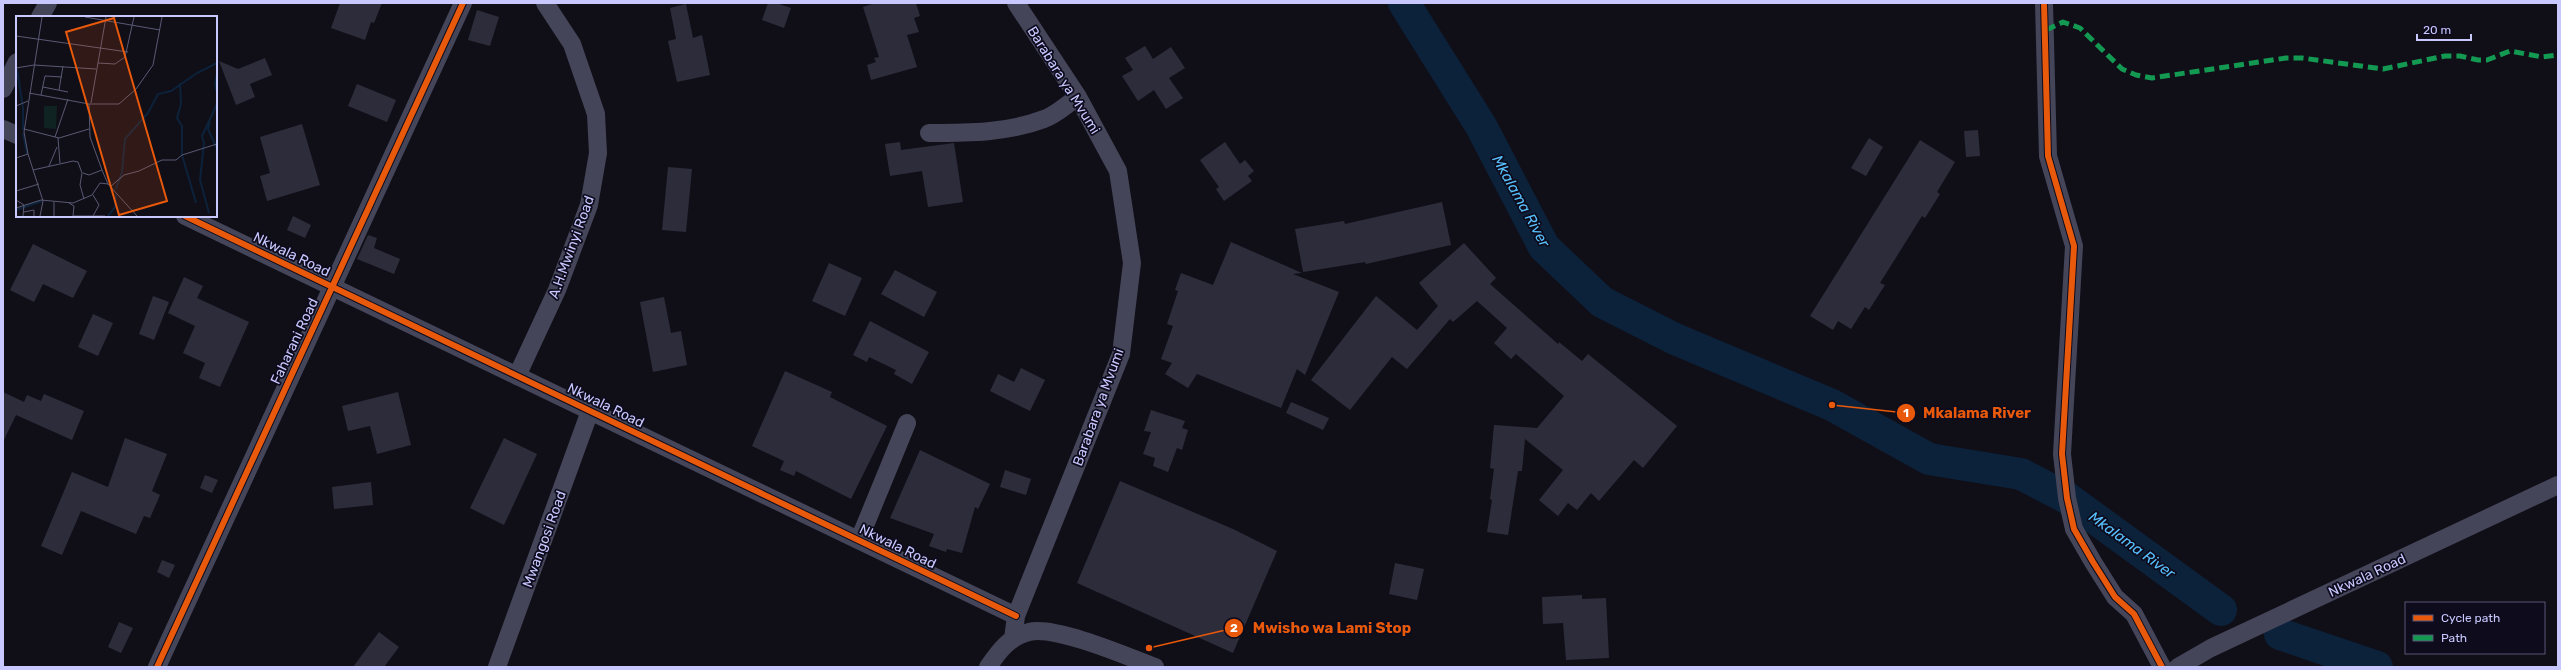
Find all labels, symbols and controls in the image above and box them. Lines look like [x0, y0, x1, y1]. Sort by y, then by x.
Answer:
inset map [16, 16, 217, 217]
scale bar [2417, 16, 2471, 42]
street label: Barabara ya Mvumi [1024, 23, 1104, 137]
text: 20 m [2423, 23, 2451, 37]
water label: Mkalama River [1488, 152, 1554, 251]
street label: A.H.Mwinyi Road [545, 194, 598, 301]
street label: Nkwala Road [251, 229, 333, 280]
street label: Faharani Road [267, 295, 322, 387]
street label: Barabara ya Mvumi [1069, 346, 1128, 468]
street label: Nkwala Road [565, 380, 647, 431]
callout: Mkalama River [1896, 399, 2039, 426]
text: Mkalama River [1923, 404, 2031, 422]
text: 1 [1903, 406, 1909, 420]
street label: Mwangosi Road [519, 488, 570, 590]
water label: Mkalama River [2085, 508, 2180, 583]
street label: Nkwala Road [857, 521, 939, 572]
street label: Nkwala Road [2326, 550, 2409, 601]
legend [2405, 602, 2545, 654]
text: Cycle path [2441, 611, 2500, 625]
callout: Mwisho wa Lami Stop [1224, 614, 1419, 641]
text: Mwisho wa Lami Stop [1253, 619, 1411, 637]
text: 2 [1230, 621, 1238, 635]
text: Path [2441, 631, 2467, 645]

